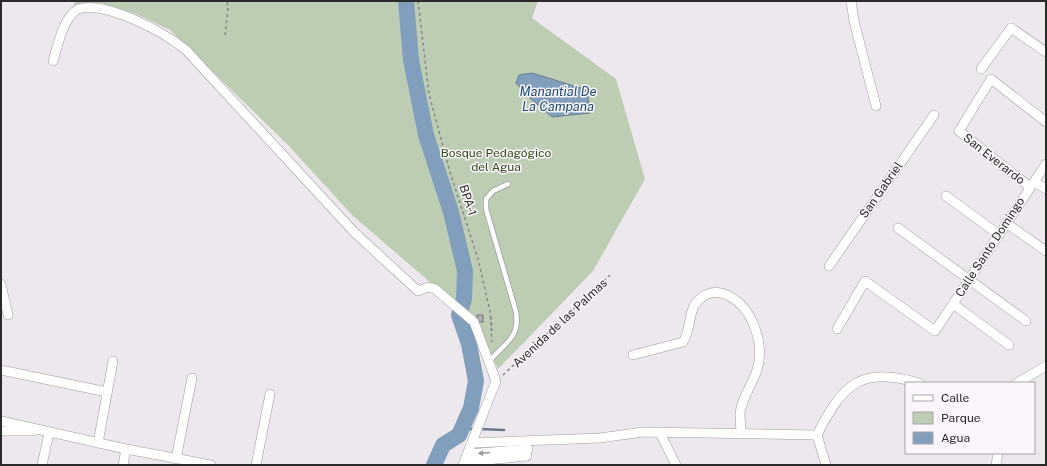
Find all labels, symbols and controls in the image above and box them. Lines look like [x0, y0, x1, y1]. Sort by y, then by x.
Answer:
water label: Manantial De La Campana [520, 84, 596, 114]
street label: San Everardo [960, 131, 1028, 187]
park label: Bosque Pedagógico del Agua [441, 146, 551, 174]
street label: San Gabriel [857, 159, 906, 221]
street label: BPA-1 [456, 183, 480, 217]
street label: Calle Santo Domingo [952, 194, 1028, 300]
street label: Avenida de las Palmas [510, 276, 610, 370]
legend [905, 382, 1035, 454]
text: Calle [941, 391, 970, 405]
text: Parque [941, 411, 981, 425]
text: Agua [941, 431, 970, 445]
one-way arrow [478, 449, 490, 456]

